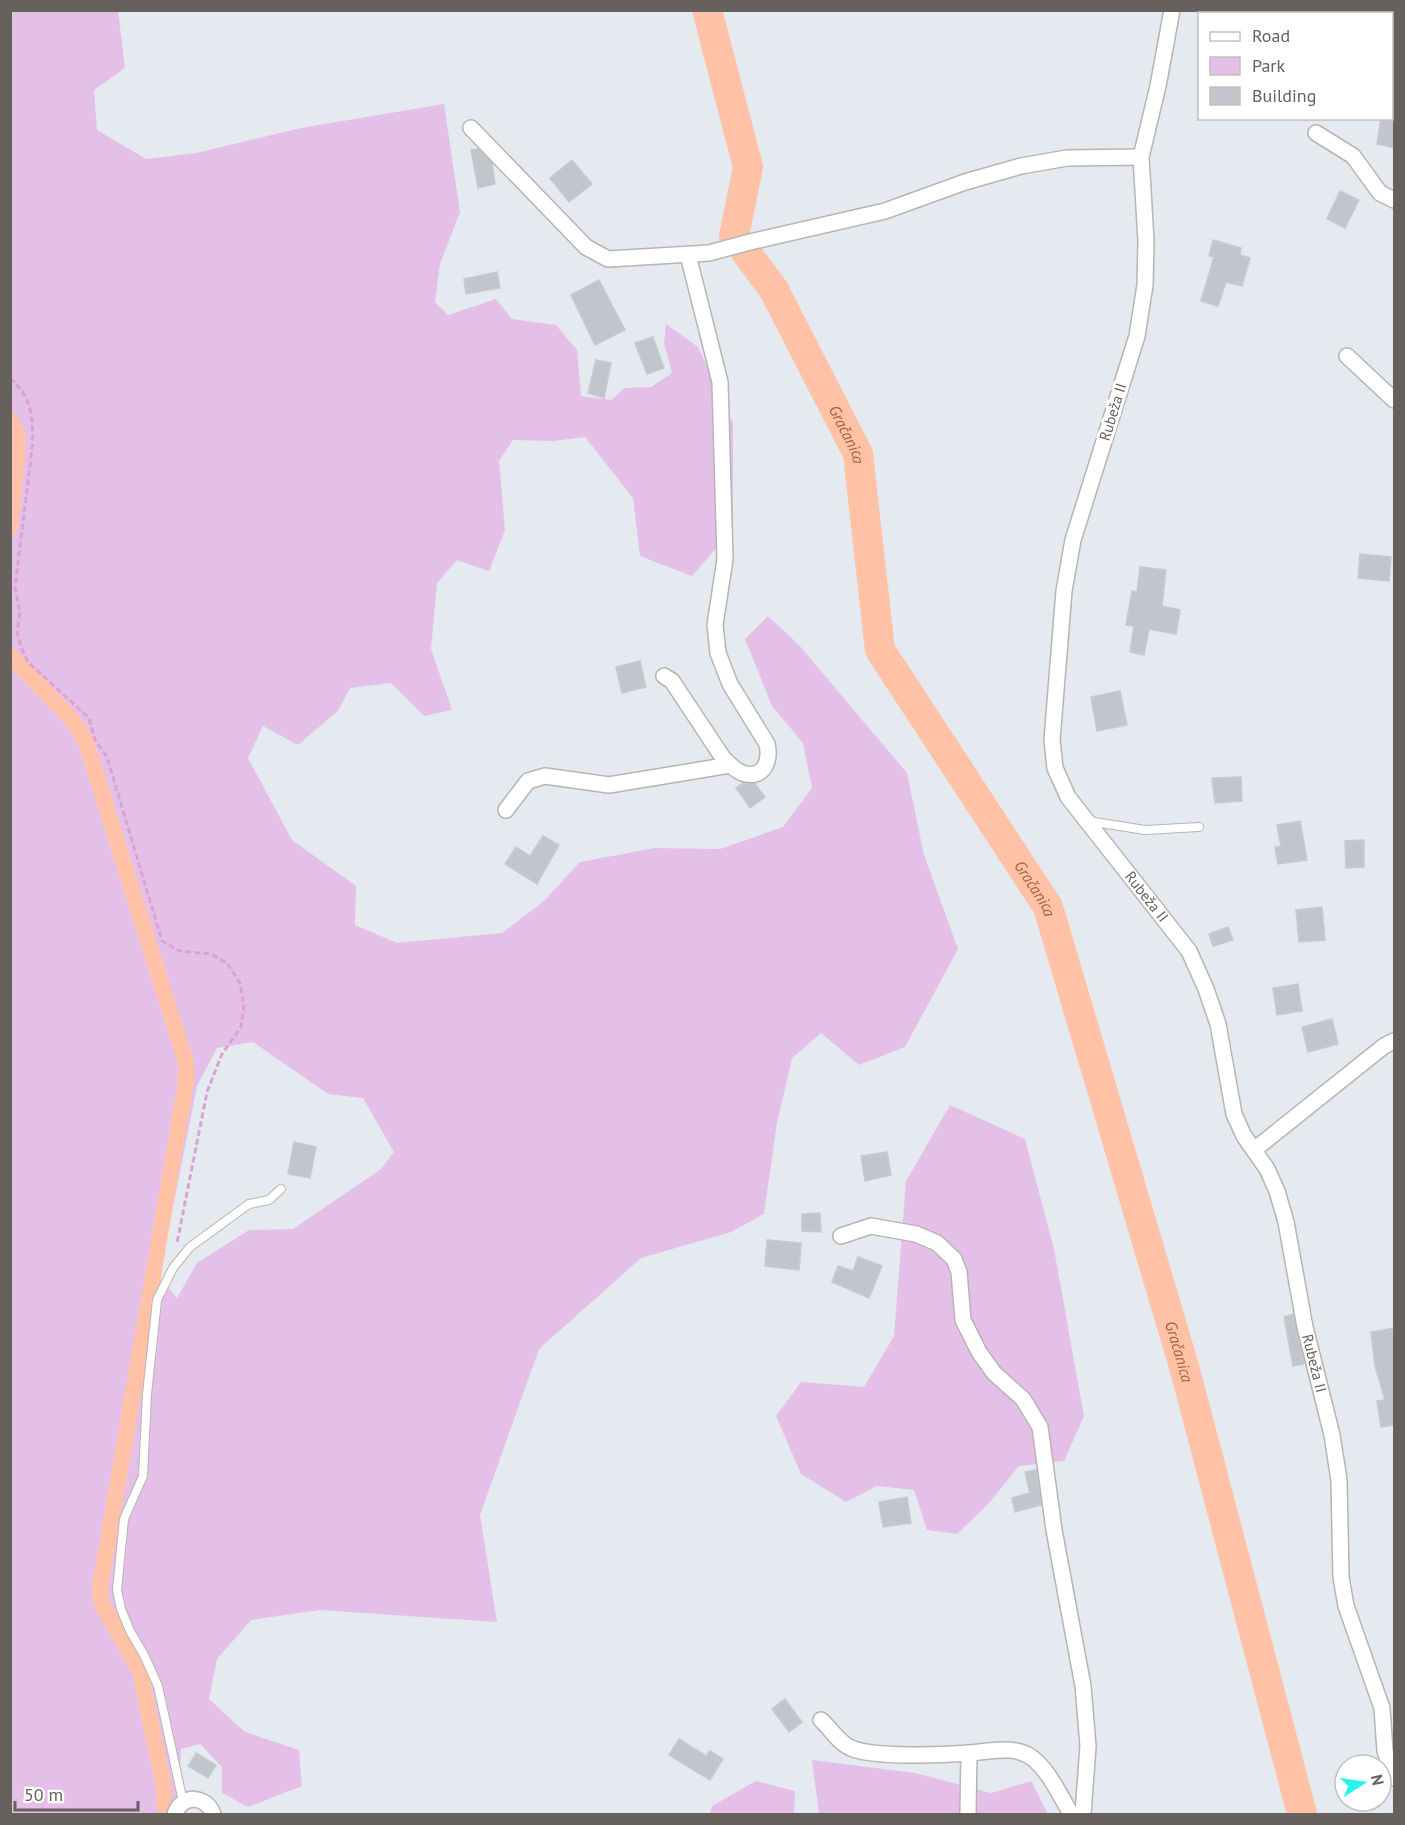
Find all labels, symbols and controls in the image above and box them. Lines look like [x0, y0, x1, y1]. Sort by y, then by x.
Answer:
legend [1198, 12, 1393, 120]
text: Road [1252, 24, 1290, 47]
text: Park [1252, 54, 1285, 77]
text: Building [1252, 84, 1316, 107]
street label: Rubeža II [1095, 381, 1130, 443]
water label: Gračanica [825, 402, 869, 465]
water label: Gračanica [1010, 856, 1060, 919]
street label: Rubeža II [1121, 867, 1173, 926]
water label: Gračanica [1161, 1319, 1198, 1385]
street label: Rubeža II [1298, 1332, 1331, 1394]
north arrow [1333, 1753, 1393, 1813]
text: N [1367, 1773, 1389, 1787]
scale bar [15, 1774, 138, 1812]
text: 50 m [24, 1783, 63, 1806]

